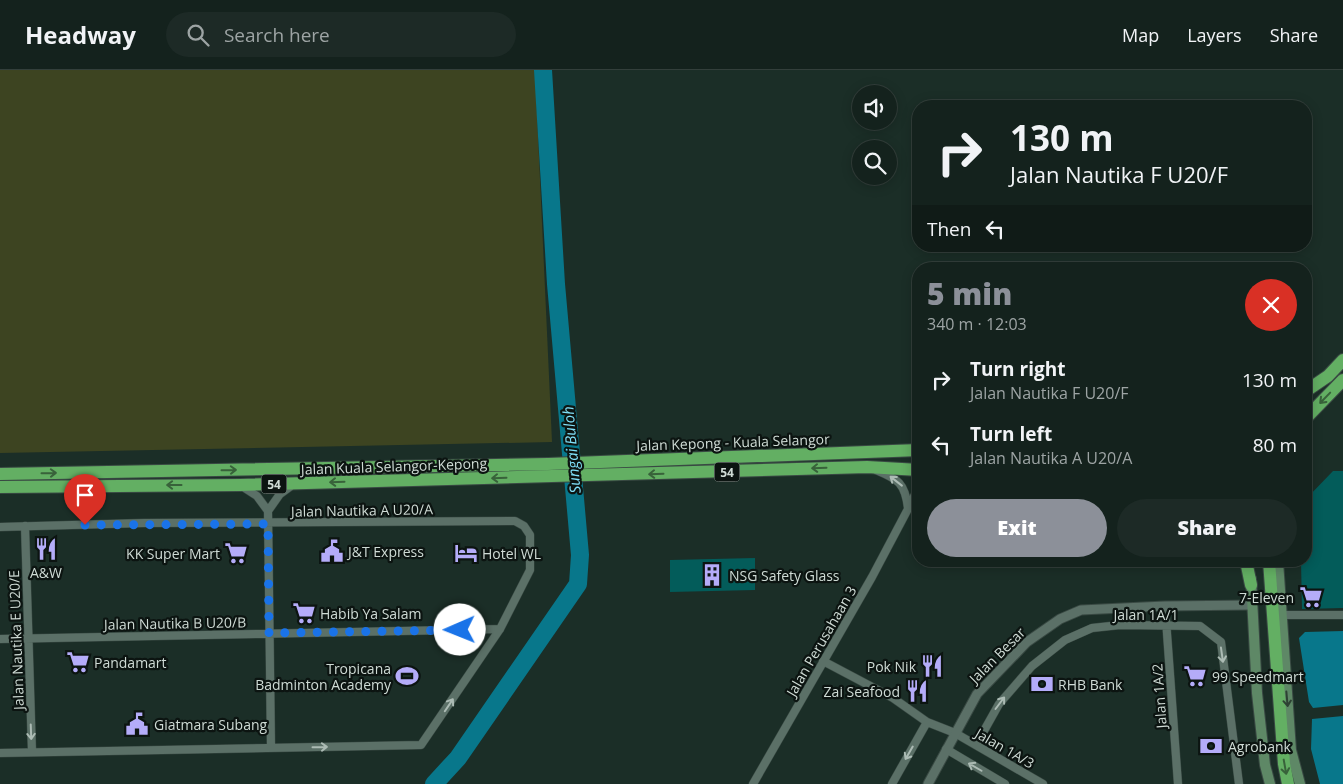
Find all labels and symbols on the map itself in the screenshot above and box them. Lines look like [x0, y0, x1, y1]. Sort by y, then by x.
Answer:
one-way arrow [1319, 392, 1331, 404]
water label: Sungai Buloh [557, 406, 585, 494]
street label: Jalan Kepong - Kuala Selangor [634, 429, 830, 455]
street label: Jalan Kuala Selangor-Kepong [299, 453, 488, 479]
road number: 54 [714, 462, 740, 482]
one-way arrow [811, 464, 827, 473]
one-way arrow [220, 465, 236, 474]
one-way arrow [40, 468, 56, 478]
one-way arrow [649, 469, 665, 479]
one-way arrow [492, 473, 508, 483]
pin [64, 474, 106, 525]
road number: 54 [262, 474, 286, 494]
one-way arrow [890, 476, 903, 487]
one-way arrow [329, 477, 346, 487]
one-way arrow [167, 480, 183, 490]
street label: Jalan Nautika A U20/A [289, 499, 433, 521]
restaurant icon: A&W [33, 536, 59, 562]
public building icon: J&T Express [319, 538, 345, 564]
supermarket icon: KK Super Mart [223, 540, 249, 566]
hotel icon: Hotel WL [453, 540, 479, 566]
place label: J&T Express [346, 542, 424, 561]
place label: KK Super Mart [126, 544, 220, 563]
place label: Hotel WL [482, 544, 541, 563]
building icon: NSG Safety Glass [699, 562, 725, 588]
place label: A&W [30, 563, 62, 582]
place label: NSG Safety Glass [729, 566, 840, 585]
street label: Jalan Nautika E U20/E [4, 570, 28, 712]
street label: Jalan Perusahaan 3 [781, 582, 860, 701]
supermarket icon: 7-Eleven [1298, 584, 1324, 610]
place label: 7-Eleven [1239, 588, 1294, 607]
supermarket icon: Habib Ya Salam [291, 600, 317, 626]
position arrow [433, 603, 485, 655]
place label: Habib Ya Salam [320, 604, 421, 623]
street label: Jalan 1A/1 [1111, 605, 1179, 624]
street label: Jalan Nautika B U20/B [102, 612, 246, 634]
street label: Jalan Besar [963, 623, 1029, 689]
one-way arrow [1218, 646, 1228, 662]
supermarket icon: Pandamart [65, 649, 91, 675]
place label: Pandamart [94, 653, 167, 672]
restaurant icon: Pok Nik [919, 653, 945, 679]
place label: Pok Nik [867, 657, 917, 676]
place label: Tropicana Badminton Academy [255, 659, 392, 694]
sports icon: Tropicana Badminton Academy [394, 663, 420, 689]
street label: Jalan 1A/2 [1147, 663, 1171, 731]
supermarket icon: 99 Speedmart [1182, 663, 1208, 689]
place label: 99 Speedmart [1212, 667, 1304, 686]
bank icon: RHB Bank [1029, 671, 1055, 697]
place label: RHB Bank [1058, 675, 1123, 694]
restaurant icon: Zai Seafood [904, 678, 930, 704]
place label: Zai Seafood [824, 682, 900, 701]
one-way arrow [1283, 691, 1292, 707]
one-way arrow [995, 697, 1006, 710]
one-way arrow [443, 698, 454, 712]
public building icon: Giatmara Subang [124, 711, 150, 737]
place label: Giatmara Subang [154, 715, 268, 734]
street label: Jalan 1A/3 [970, 723, 1038, 772]
one-way arrow [27, 724, 36, 740]
bank icon: Agrobank [1198, 733, 1224, 759]
place label: Agrobank [1228, 737, 1292, 756]
one-way arrow [311, 743, 327, 752]
one-way arrow [904, 745, 914, 760]
one-way arrow [1280, 758, 1290, 774]
one-way arrow [969, 761, 983, 771]

